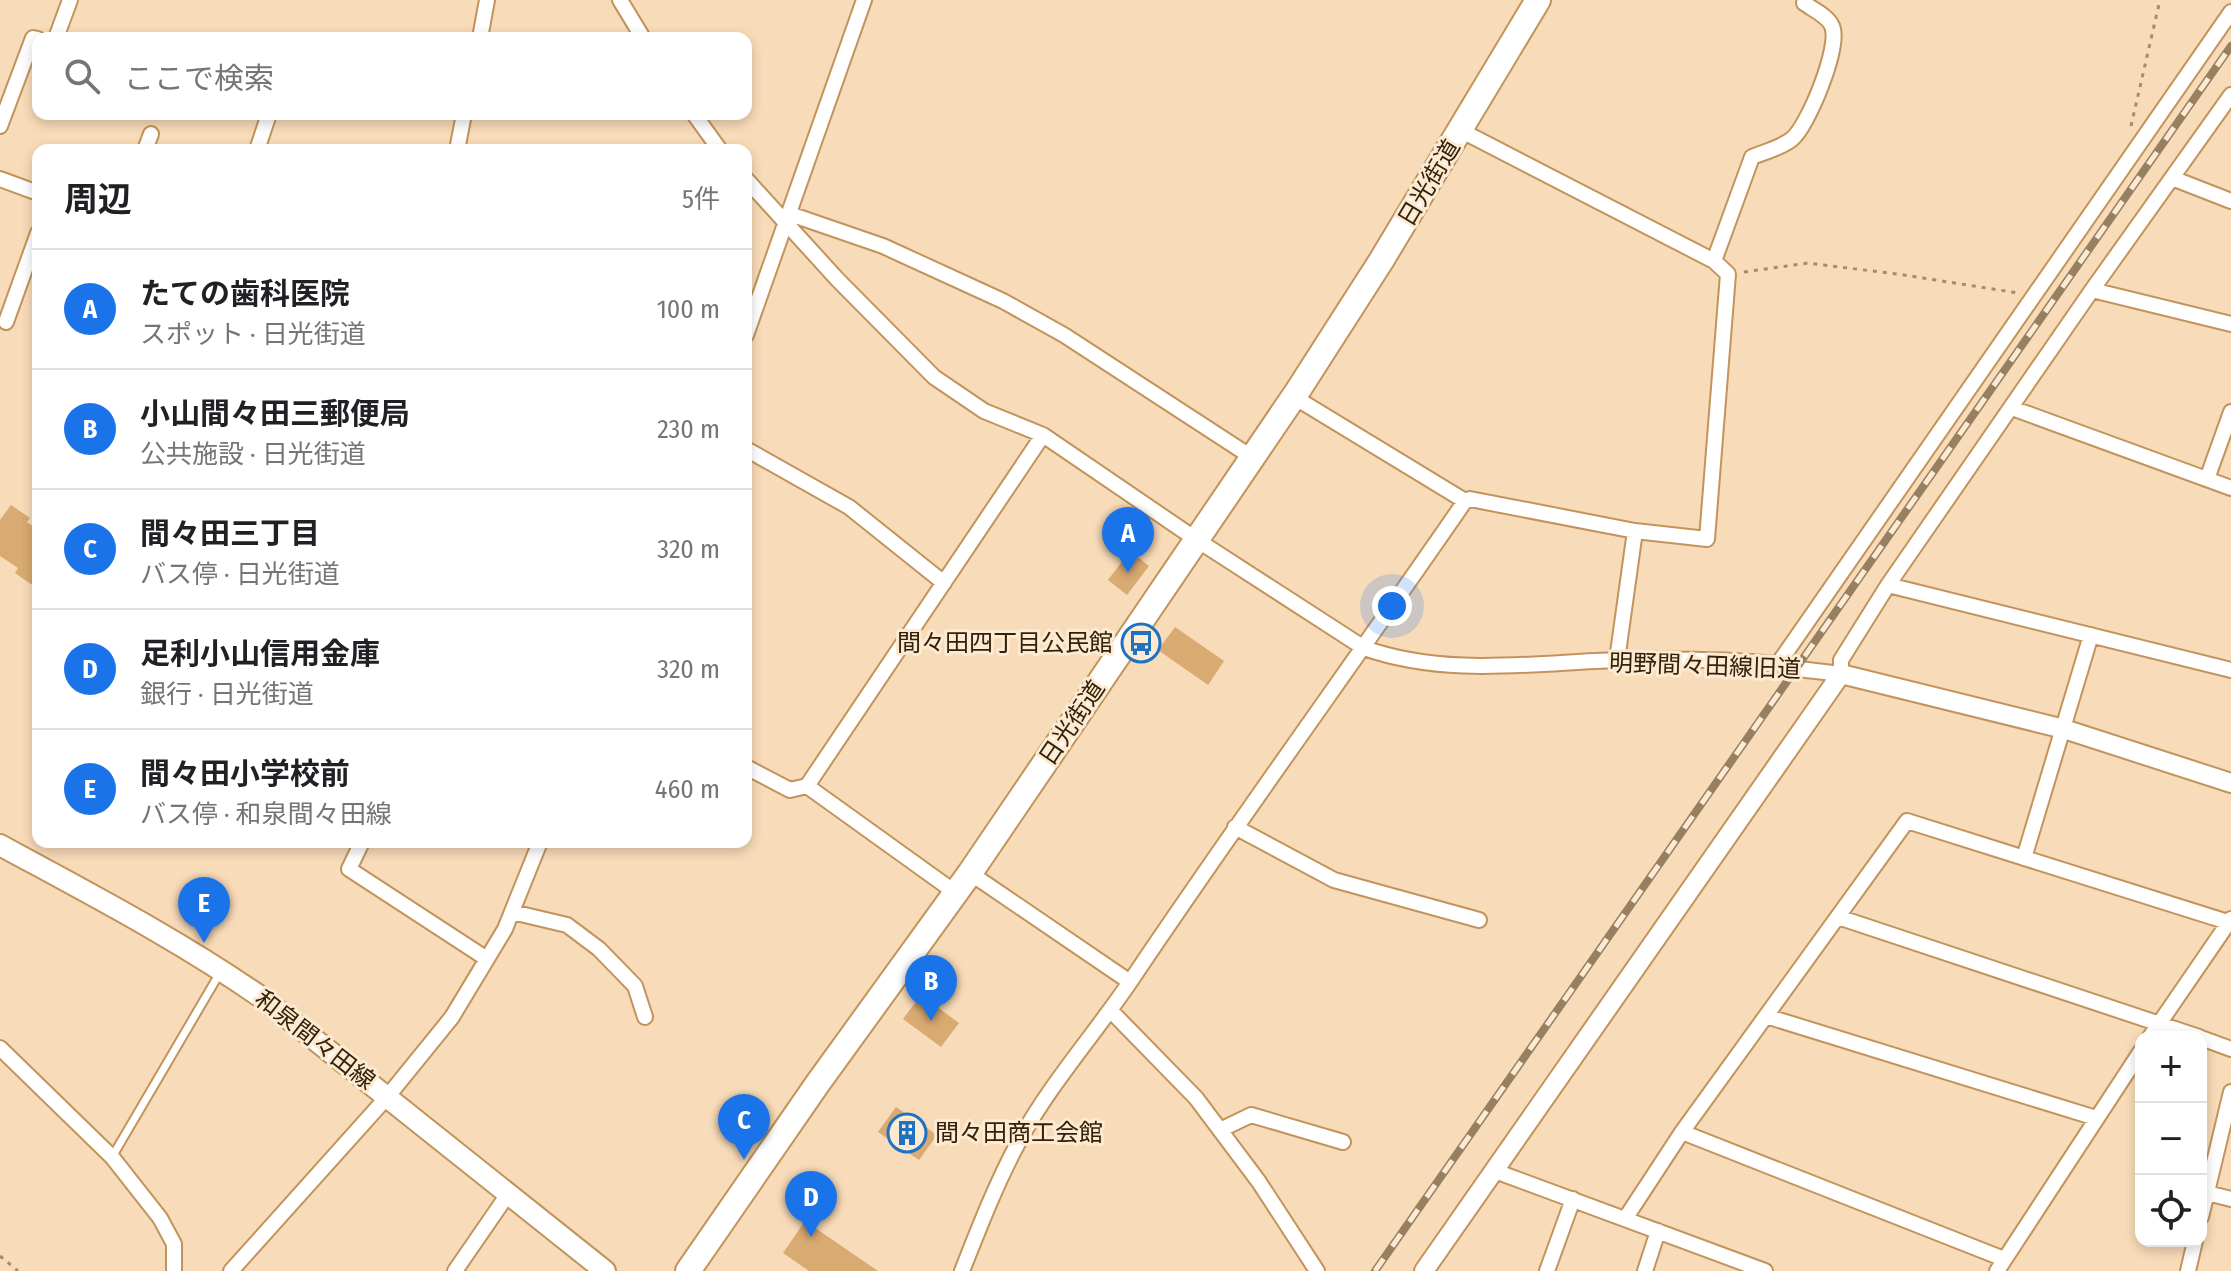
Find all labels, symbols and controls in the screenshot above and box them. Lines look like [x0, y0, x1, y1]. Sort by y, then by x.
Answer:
search box [32, 32, 752, 120]
icon: search [60, 54, 104, 98]
text: ここで検索 [124, 61, 274, 97]
street label: 日光街道 [1392, 135, 1466, 231]
text: 周辺 [64, 179, 132, 220]
text: 5件 [682, 184, 720, 215]
text: たての歯科医院 [140, 276, 350, 312]
text: A [83, 294, 97, 325]
text: 100 m [657, 294, 720, 325]
text: スポット · 日光街道 [140, 319, 366, 350]
text: 小山間々田三郵便局 [140, 396, 410, 432]
text: B [83, 414, 97, 445]
text: 230 m [657, 414, 720, 445]
text: 公共施設 · 日光街道 [140, 439, 366, 470]
pin: A [1102, 507, 1154, 573]
text: 間々田三丁目 [140, 516, 320, 552]
text: C [83, 534, 97, 565]
text: 320 m [657, 534, 720, 565]
text: バス停 · 日光街道 [140, 559, 340, 590]
your location [1372, 586, 1412, 626]
bus stop icon: 間々田四丁目公民館 [1120, 622, 1162, 664]
place label: 間々田四丁目公民館 [897, 629, 1113, 657]
text: 足利小山信用金庫 [140, 636, 380, 672]
street label: 明野間々田線旧道 [1609, 649, 1801, 683]
text: D [82, 654, 98, 685]
text: 320 m [657, 654, 720, 685]
street label: 日光街道 [1034, 675, 1110, 771]
text: 銀行 · 日光街道 [140, 679, 314, 710]
text: 間々田小学校前 [140, 756, 350, 792]
text: E [84, 774, 96, 805]
text: 460 m [655, 774, 720, 805]
text: バス停 · 和泉間々田線 [140, 799, 392, 830]
pin: E [178, 877, 230, 943]
pin: B [905, 955, 957, 1021]
street label: 和泉間々田線 [250, 985, 380, 1095]
map controls [2135, 1031, 2207, 1247]
button: + [2135, 1031, 2207, 1103]
pin: C [718, 1094, 770, 1160]
button: − [2135, 1103, 2207, 1175]
building icon: 間々田商工会館 [886, 1112, 928, 1154]
place label: 間々田商工会館 [935, 1119, 1103, 1147]
pin: D [785, 1171, 837, 1237]
button: locate [2135, 1175, 2207, 1247]

